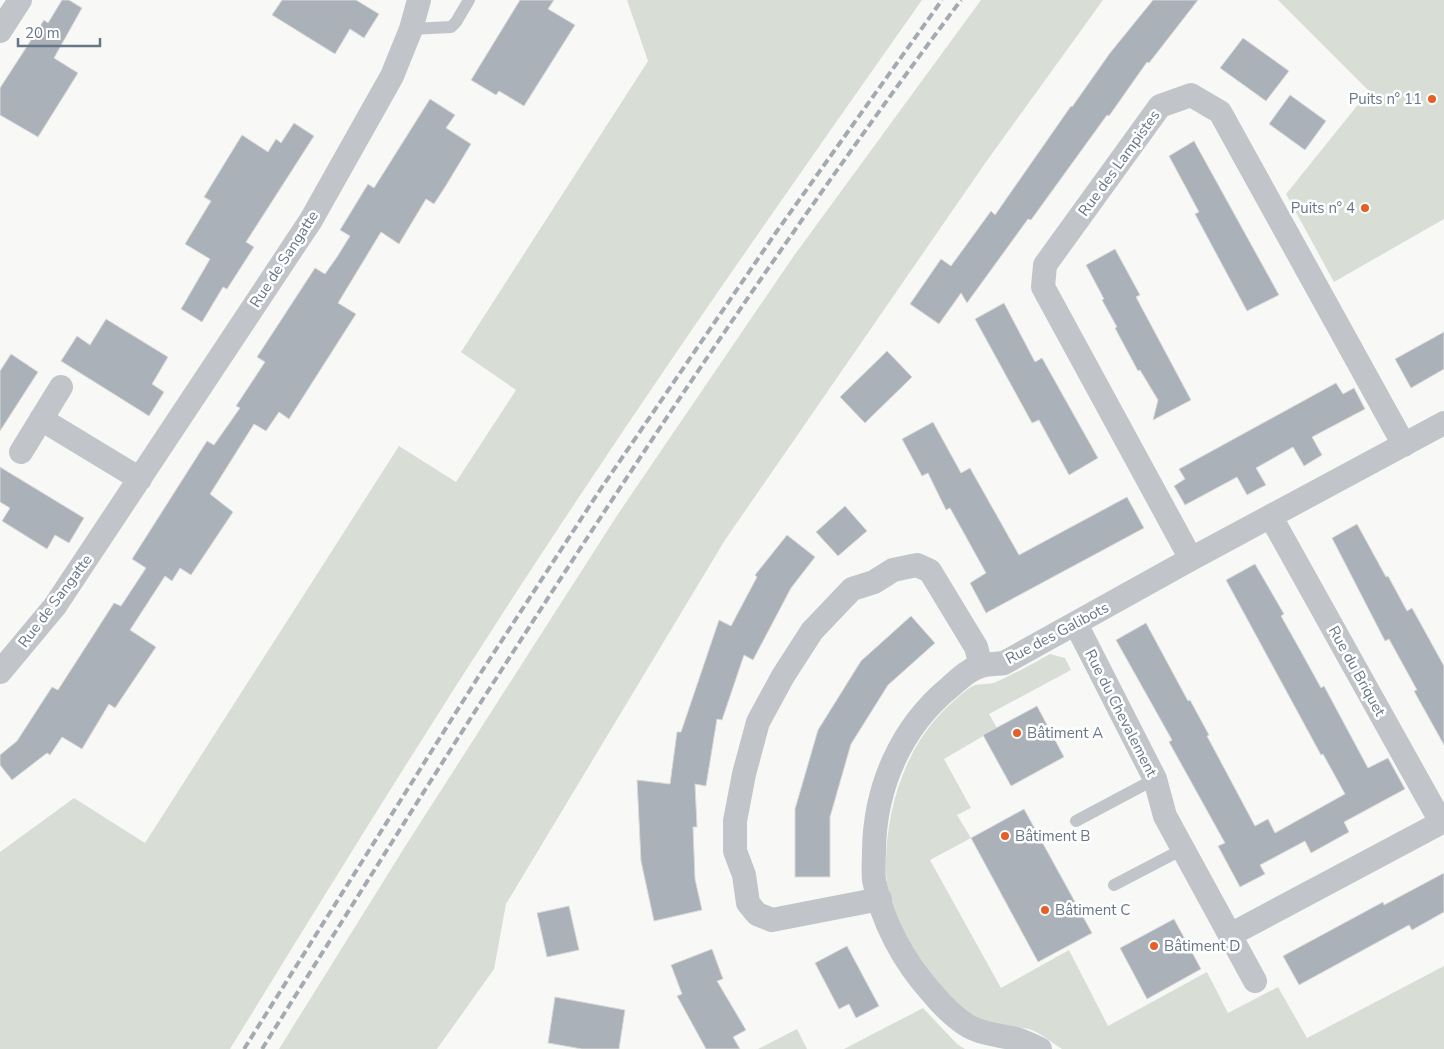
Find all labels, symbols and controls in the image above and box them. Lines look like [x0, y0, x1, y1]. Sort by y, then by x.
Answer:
scale bar [18, 15, 100, 47]
text: 20 m [25, 23, 60, 43]
place label: Puits n° 11 [1349, 89, 1422, 109]
marker: Puits n° 11 [1426, 93, 1438, 105]
street label: Rue des Lampistes [1074, 106, 1164, 220]
place label: Puits n° 4 [1291, 198, 1355, 218]
marker: Puits n° 4 [1359, 202, 1371, 214]
street label: Rue de Sangatte [245, 207, 323, 311]
street label: Rue de Sangatte [13, 550, 97, 652]
street label: Rue des Galibots [1002, 597, 1112, 669]
street label: Rue du Briquet [1324, 622, 1391, 721]
street label: Rue du Chevalement [1080, 646, 1162, 781]
place label: Bâtiment A [1027, 723, 1103, 743]
marker: Bâtiment A [1011, 727, 1023, 739]
place label: Bâtiment B [1015, 826, 1090, 846]
marker: Bâtiment B [999, 830, 1011, 842]
place label: Bâtiment C [1055, 900, 1130, 920]
marker: Bâtiment C [1039, 904, 1051, 916]
place label: Bâtiment D [1164, 936, 1240, 956]
marker: Bâtiment D [1148, 940, 1160, 952]

